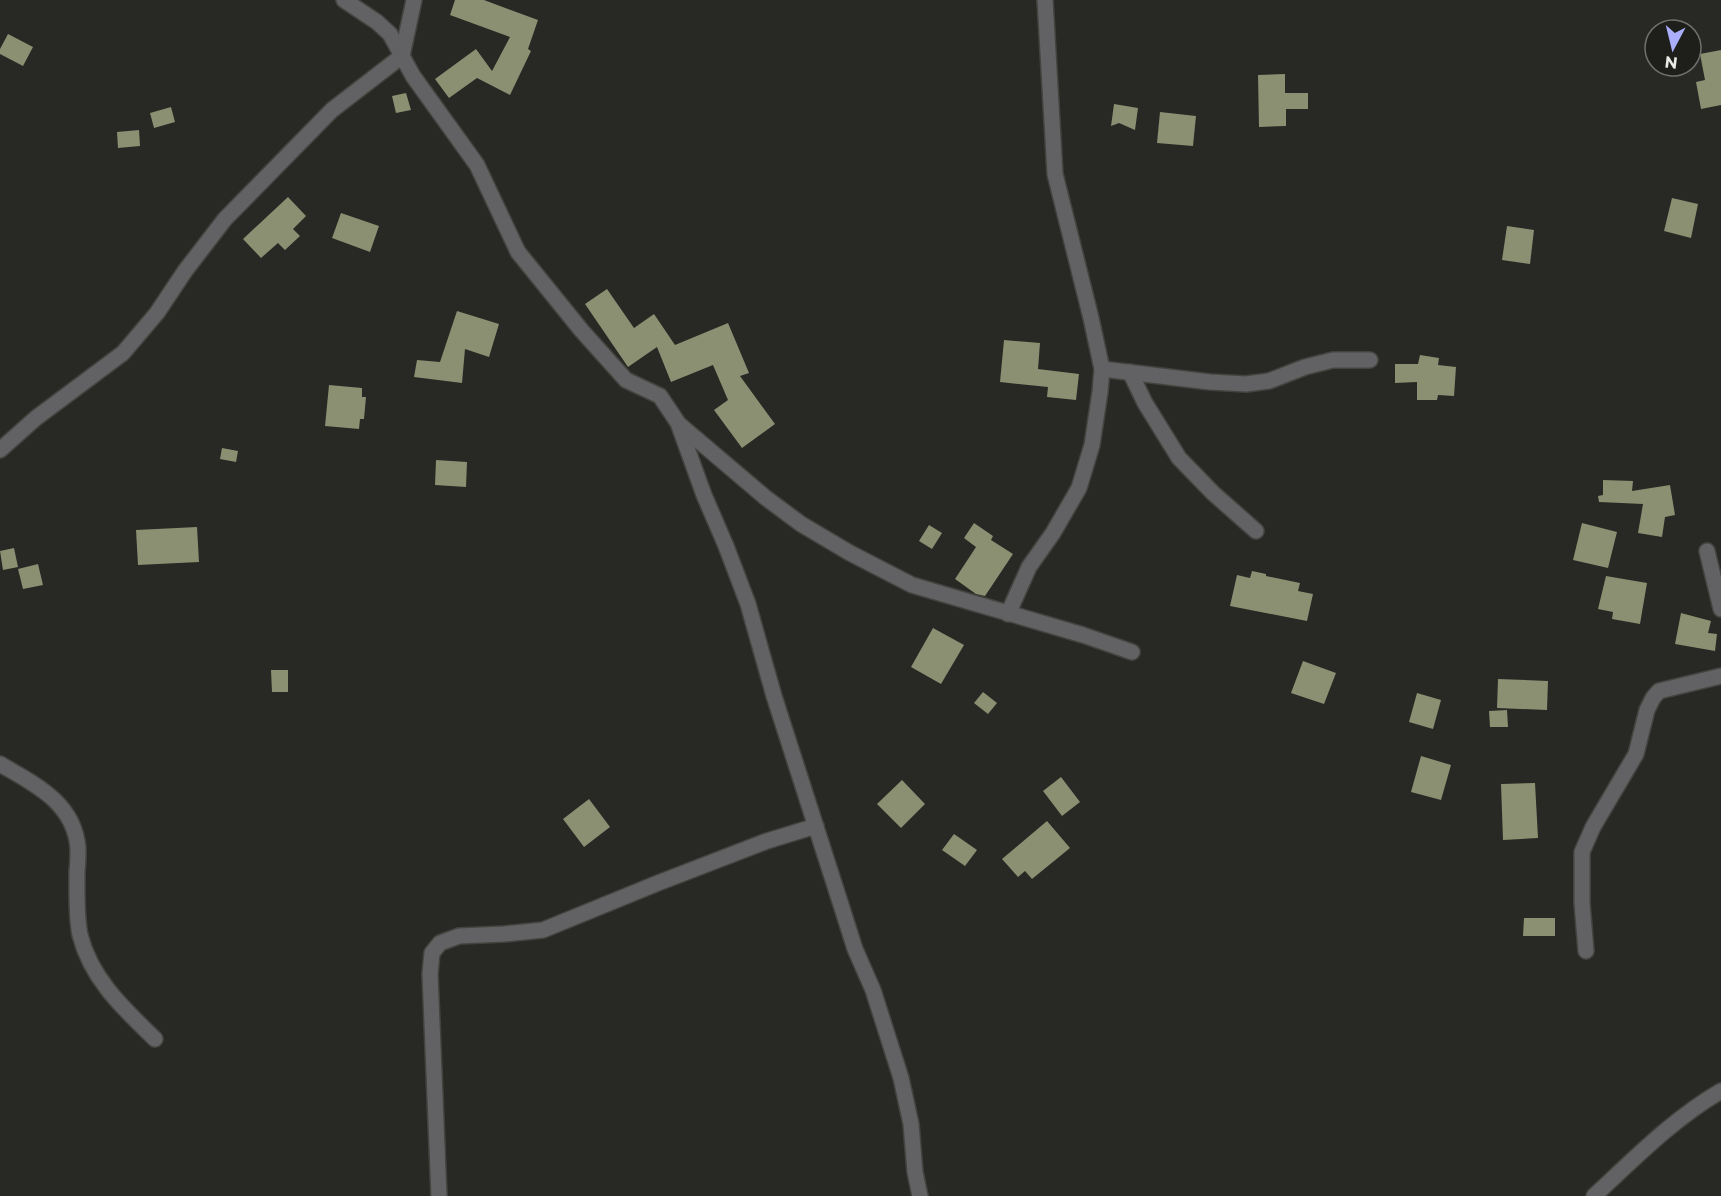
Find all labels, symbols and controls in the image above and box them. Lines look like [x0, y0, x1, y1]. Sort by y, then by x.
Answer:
north arrow [1643, 18, 1703, 78]
text: N [1664, 52, 1679, 73]

